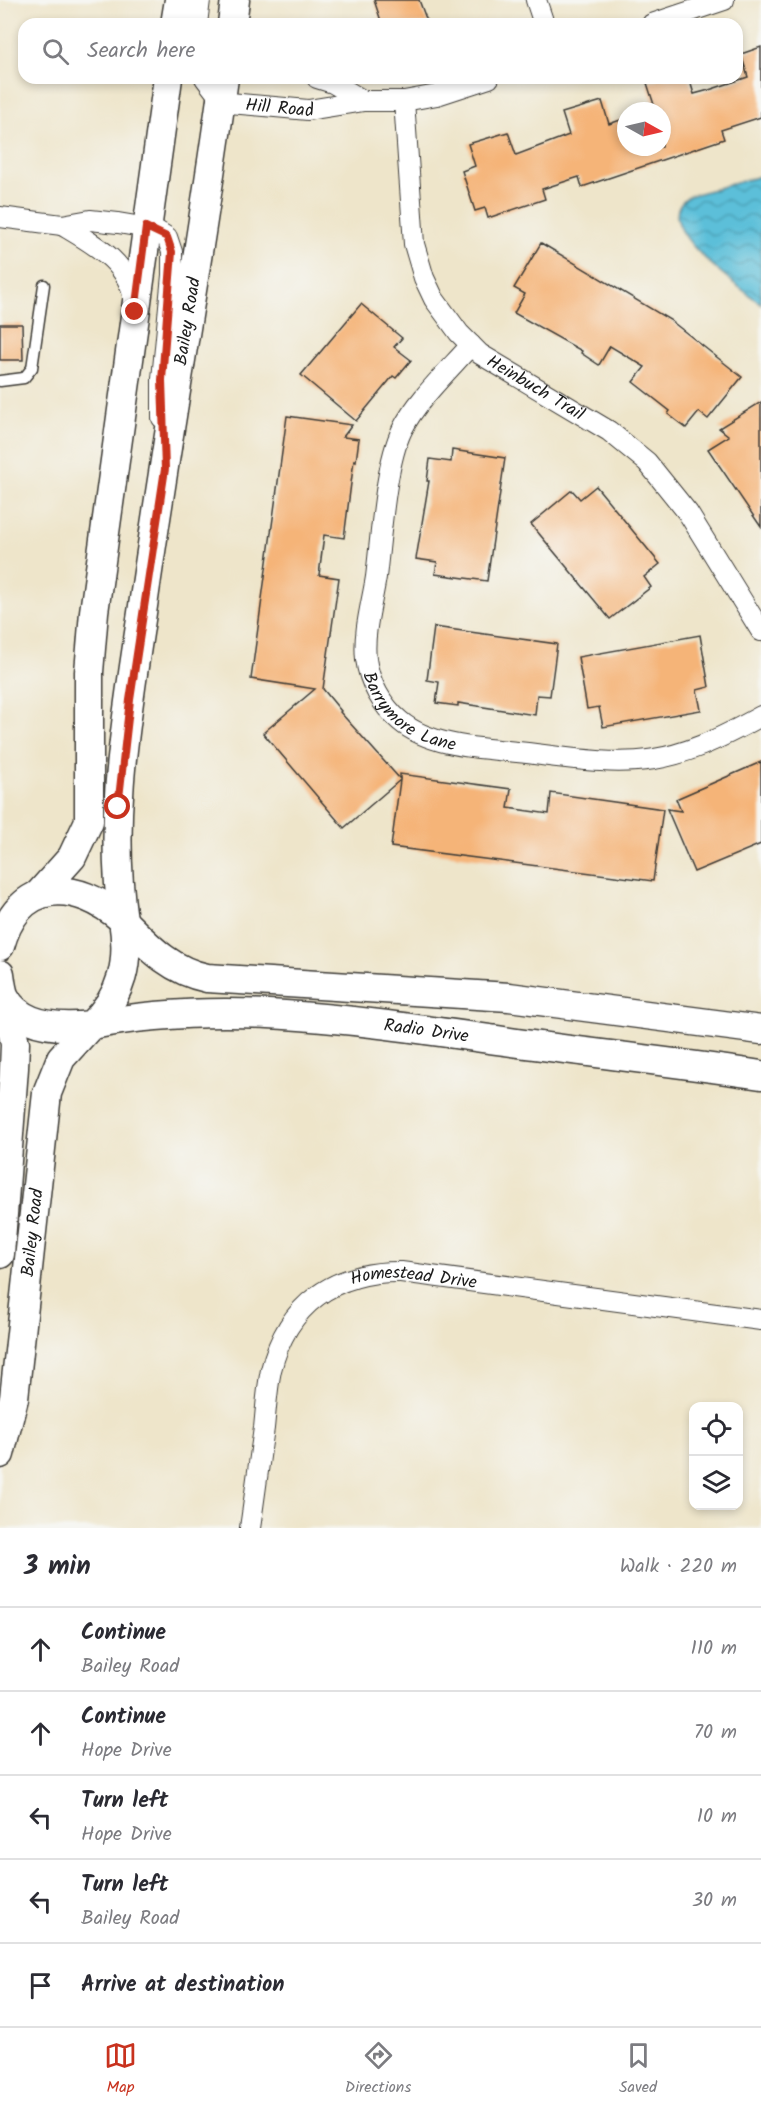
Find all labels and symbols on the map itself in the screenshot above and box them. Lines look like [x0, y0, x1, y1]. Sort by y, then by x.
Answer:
street label: Hill Road [244, 91, 317, 126]
north arrow [617, 102, 671, 156]
street label: Bailey Road [167, 275, 210, 368]
route end [121, 298, 147, 324]
street label: Heinbuch Trail [480, 348, 590, 430]
street label: Barrymore Lane [353, 668, 459, 760]
route start [104, 793, 130, 819]
street label: Radio Drive [382, 1012, 471, 1052]
street label: Bailey Road [14, 1186, 53, 1278]
street label: Homestead Drive [347, 1259, 479, 1298]

